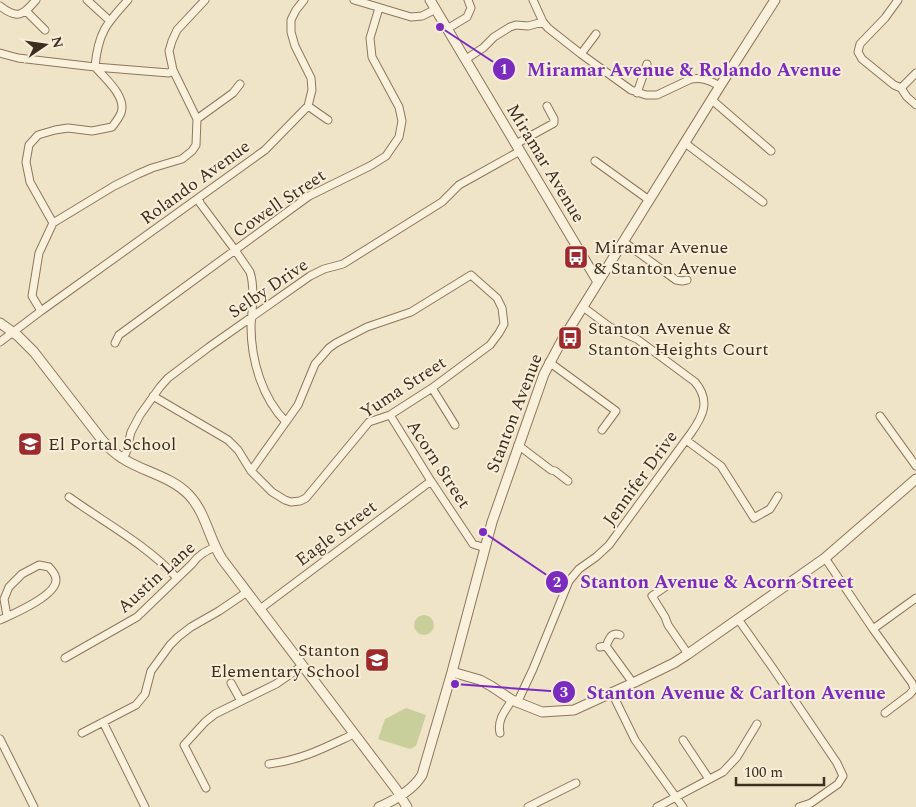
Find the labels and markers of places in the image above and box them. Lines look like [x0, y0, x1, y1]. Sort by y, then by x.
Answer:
callout: Miramar Avenue & Rolando Avenue [492, 52, 851, 86]
place label: Miramar Avenue & Stanton Avenue [594, 234, 737, 282]
bus stop icon: Miramar Avenue & Stanton Avenue [563, 244, 589, 270]
place label: Stanton Avenue & Stanton Heights Court [588, 315, 769, 363]
bus stop icon: Stanton Avenue & Stanton Heights Court [557, 325, 583, 351]
school or university icon: El Portal School [17, 431, 43, 457]
place label: El Portal School [48, 431, 176, 458]
callout: Stanton Avenue & Acorn Street [545, 565, 864, 599]
place label: Stanton Elementary School [210, 637, 360, 685]
school or university icon: Stanton Elementary School [364, 647, 390, 673]
callout: Stanton Avenue & Carlton Avenue [552, 675, 896, 709]

